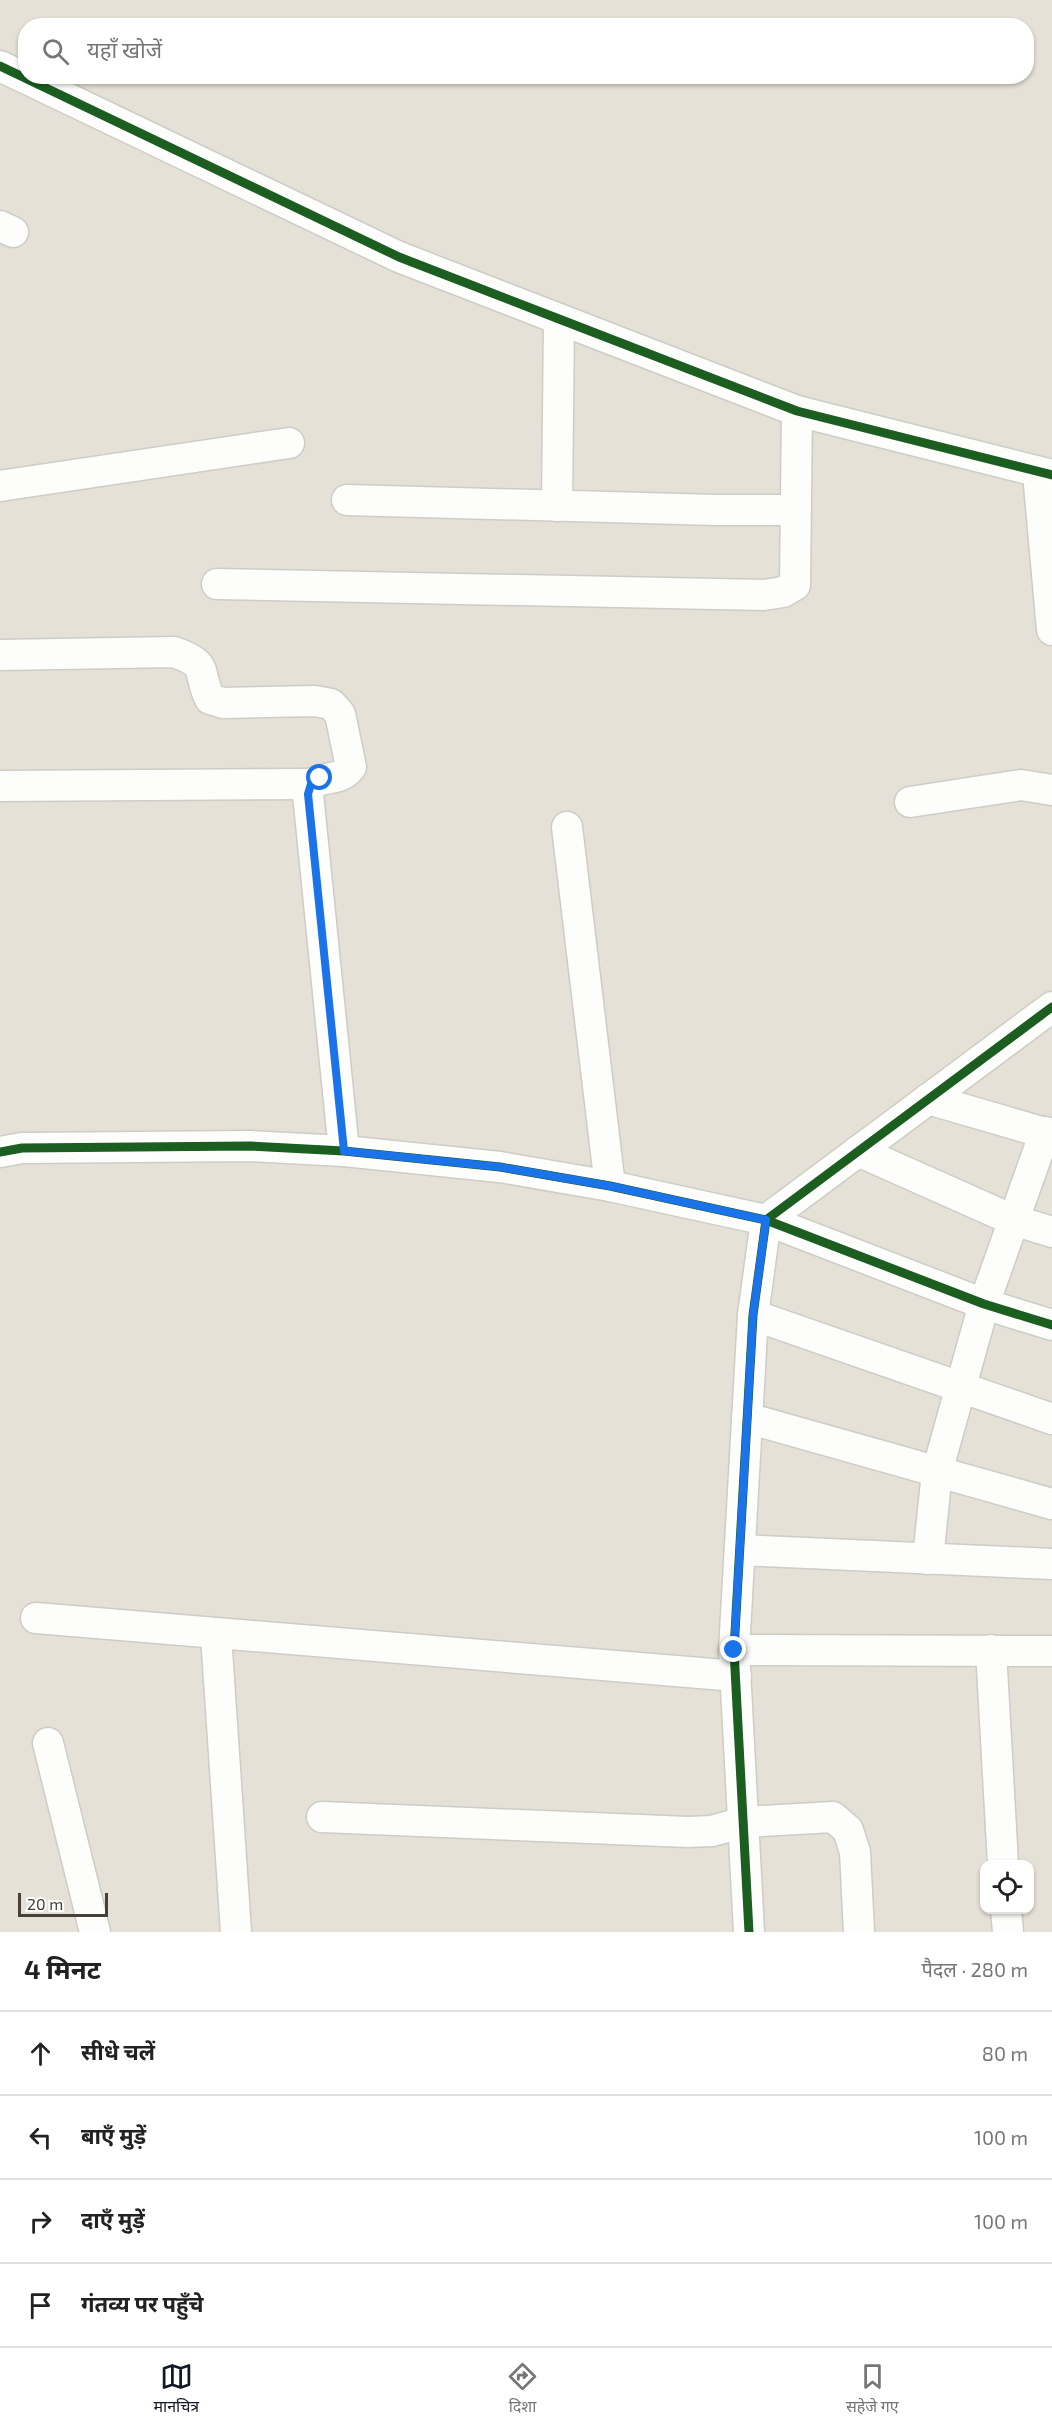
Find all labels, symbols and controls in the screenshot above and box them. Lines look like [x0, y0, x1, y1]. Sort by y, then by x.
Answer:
search box [18, 18, 1034, 84]
icon: search [39, 35, 72, 68]
text: यहाँ खोजें [87, 36, 162, 62]
route start [306, 764, 332, 790]
route end [720, 1636, 746, 1662]
map controls [980, 1860, 1034, 1914]
button: locate [980, 1860, 1034, 1914]
scale bar [18, 1890, 108, 1918]
text: 20 m [27, 1894, 63, 1913]
text: 4 मिनट [24, 1953, 101, 1984]
text: पैदल · 280 m [921, 1957, 1028, 1981]
icon: ahead [24, 2037, 57, 2070]
text: सीधे चलें [81, 2038, 155, 2064]
text: 80 m [982, 2041, 1028, 2065]
icon: left [24, 2121, 57, 2154]
text: बाएँ मुड़ें [81, 2122, 146, 2148]
text: 100 m [974, 2125, 1028, 2149]
icon: right [24, 2205, 57, 2238]
text: दाएँ मुड़ें [81, 2206, 145, 2232]
text: 100 m [974, 2209, 1028, 2233]
icon: arrive [24, 2289, 57, 2322]
text: गंतव्य पर पहुँचे [81, 2290, 204, 2316]
tab: मानचित्र [153, 2360, 199, 2419]
tab: दिशा [506, 2360, 539, 2419]
tab: सहेजे गए [846, 2360, 899, 2419]

